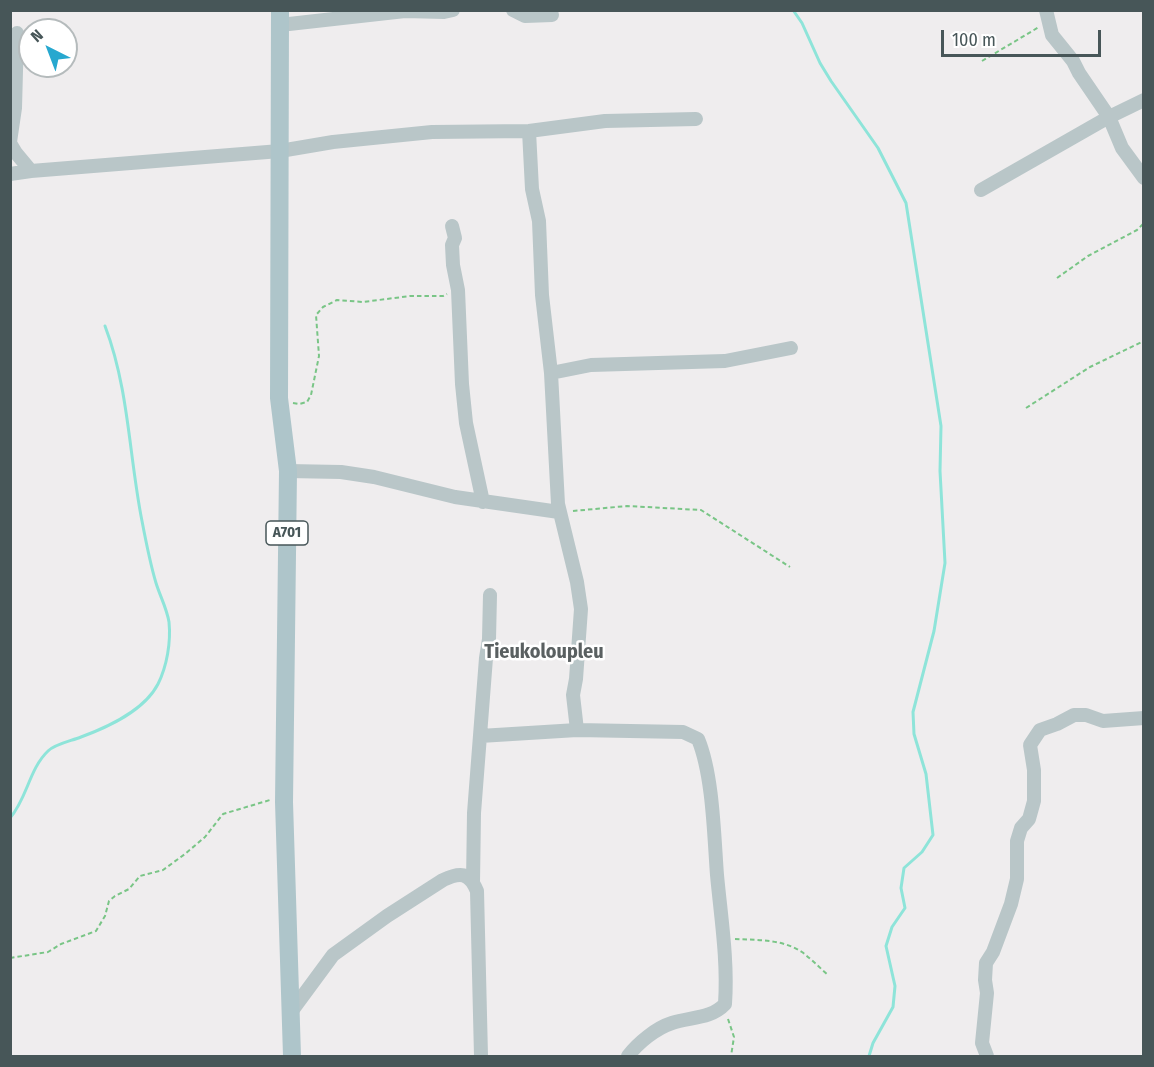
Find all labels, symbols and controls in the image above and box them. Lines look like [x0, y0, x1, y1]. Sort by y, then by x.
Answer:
north arrow [18, 18, 78, 78]
scale bar [944, 18, 1104, 56]
text: N [27, 25, 47, 46]
text: 100 m [952, 29, 996, 51]
road number: A701 [266, 521, 308, 545]
district label: Tieukoloupleu [484, 640, 604, 664]

